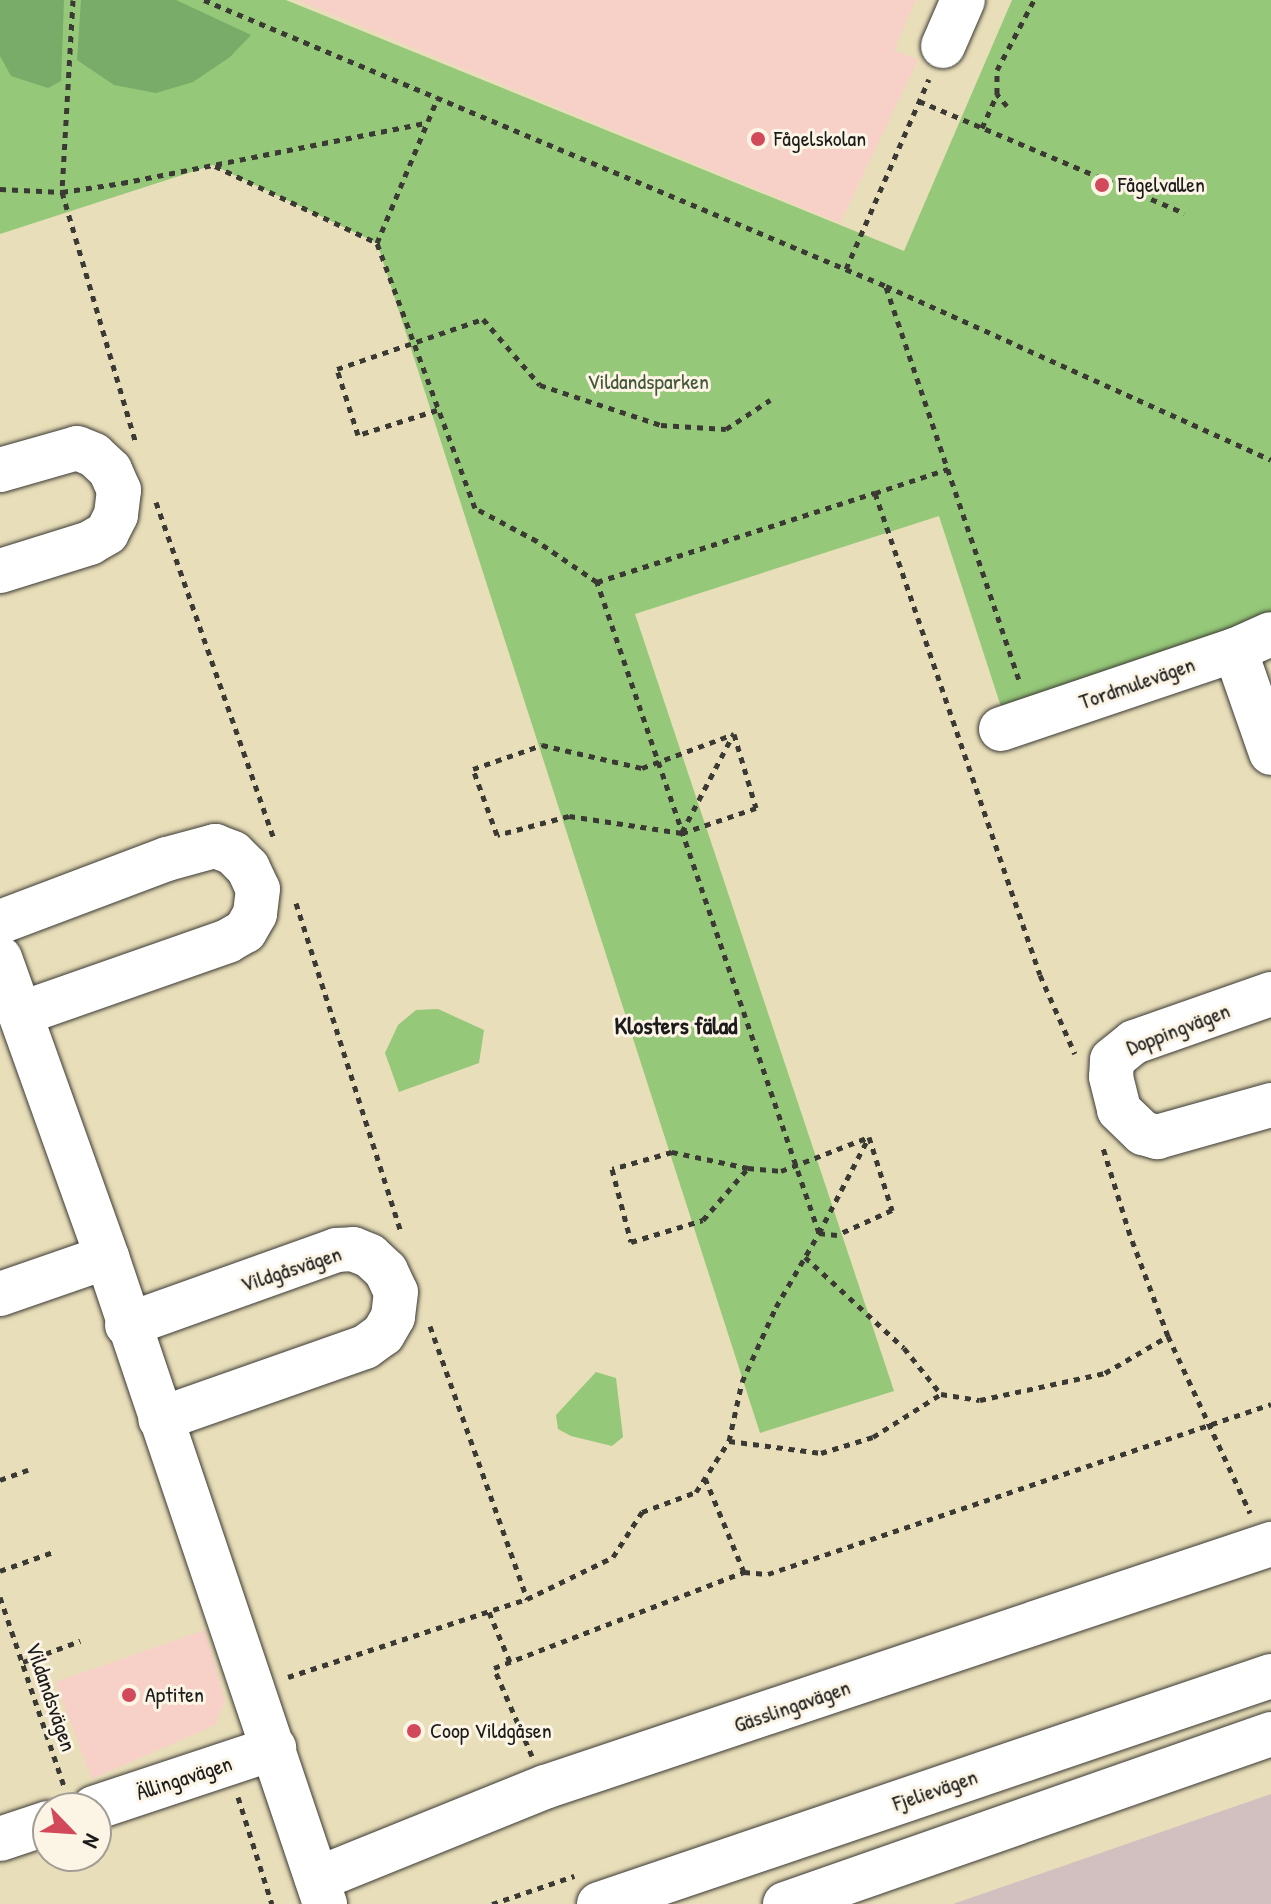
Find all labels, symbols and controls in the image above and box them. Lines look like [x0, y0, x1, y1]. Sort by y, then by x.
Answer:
place label: Fågelskolan [774, 126, 866, 152]
marker: Fågelskolan [749, 130, 767, 148]
place label: Fågelvallen [1118, 172, 1205, 198]
marker: Fågelvallen [1093, 176, 1111, 194]
park label: Vildandsparken [587, 369, 709, 395]
street label: Tordmulevägen [1076, 651, 1198, 715]
street label: Doppingvägen [1123, 997, 1233, 1061]
district label: Klosters fälad [615, 1012, 737, 1040]
street label: Vildgåsvägen [237, 1240, 345, 1298]
street label: Vildandsvägen [20, 1639, 82, 1755]
street label: Gässlingavägen [730, 1674, 854, 1738]
place label: Aptiten [145, 1682, 204, 1708]
marker: Aptiten [120, 1686, 138, 1704]
place label: Coop Vildgåsen [430, 1718, 552, 1744]
marker: Coop Vildgåsen [405, 1722, 423, 1740]
street label: Ällingavägen [133, 1750, 235, 1806]
street label: Fjelievägen [889, 1763, 981, 1817]
north arrow [32, 1792, 112, 1872]
text: N [76, 1830, 108, 1853]

